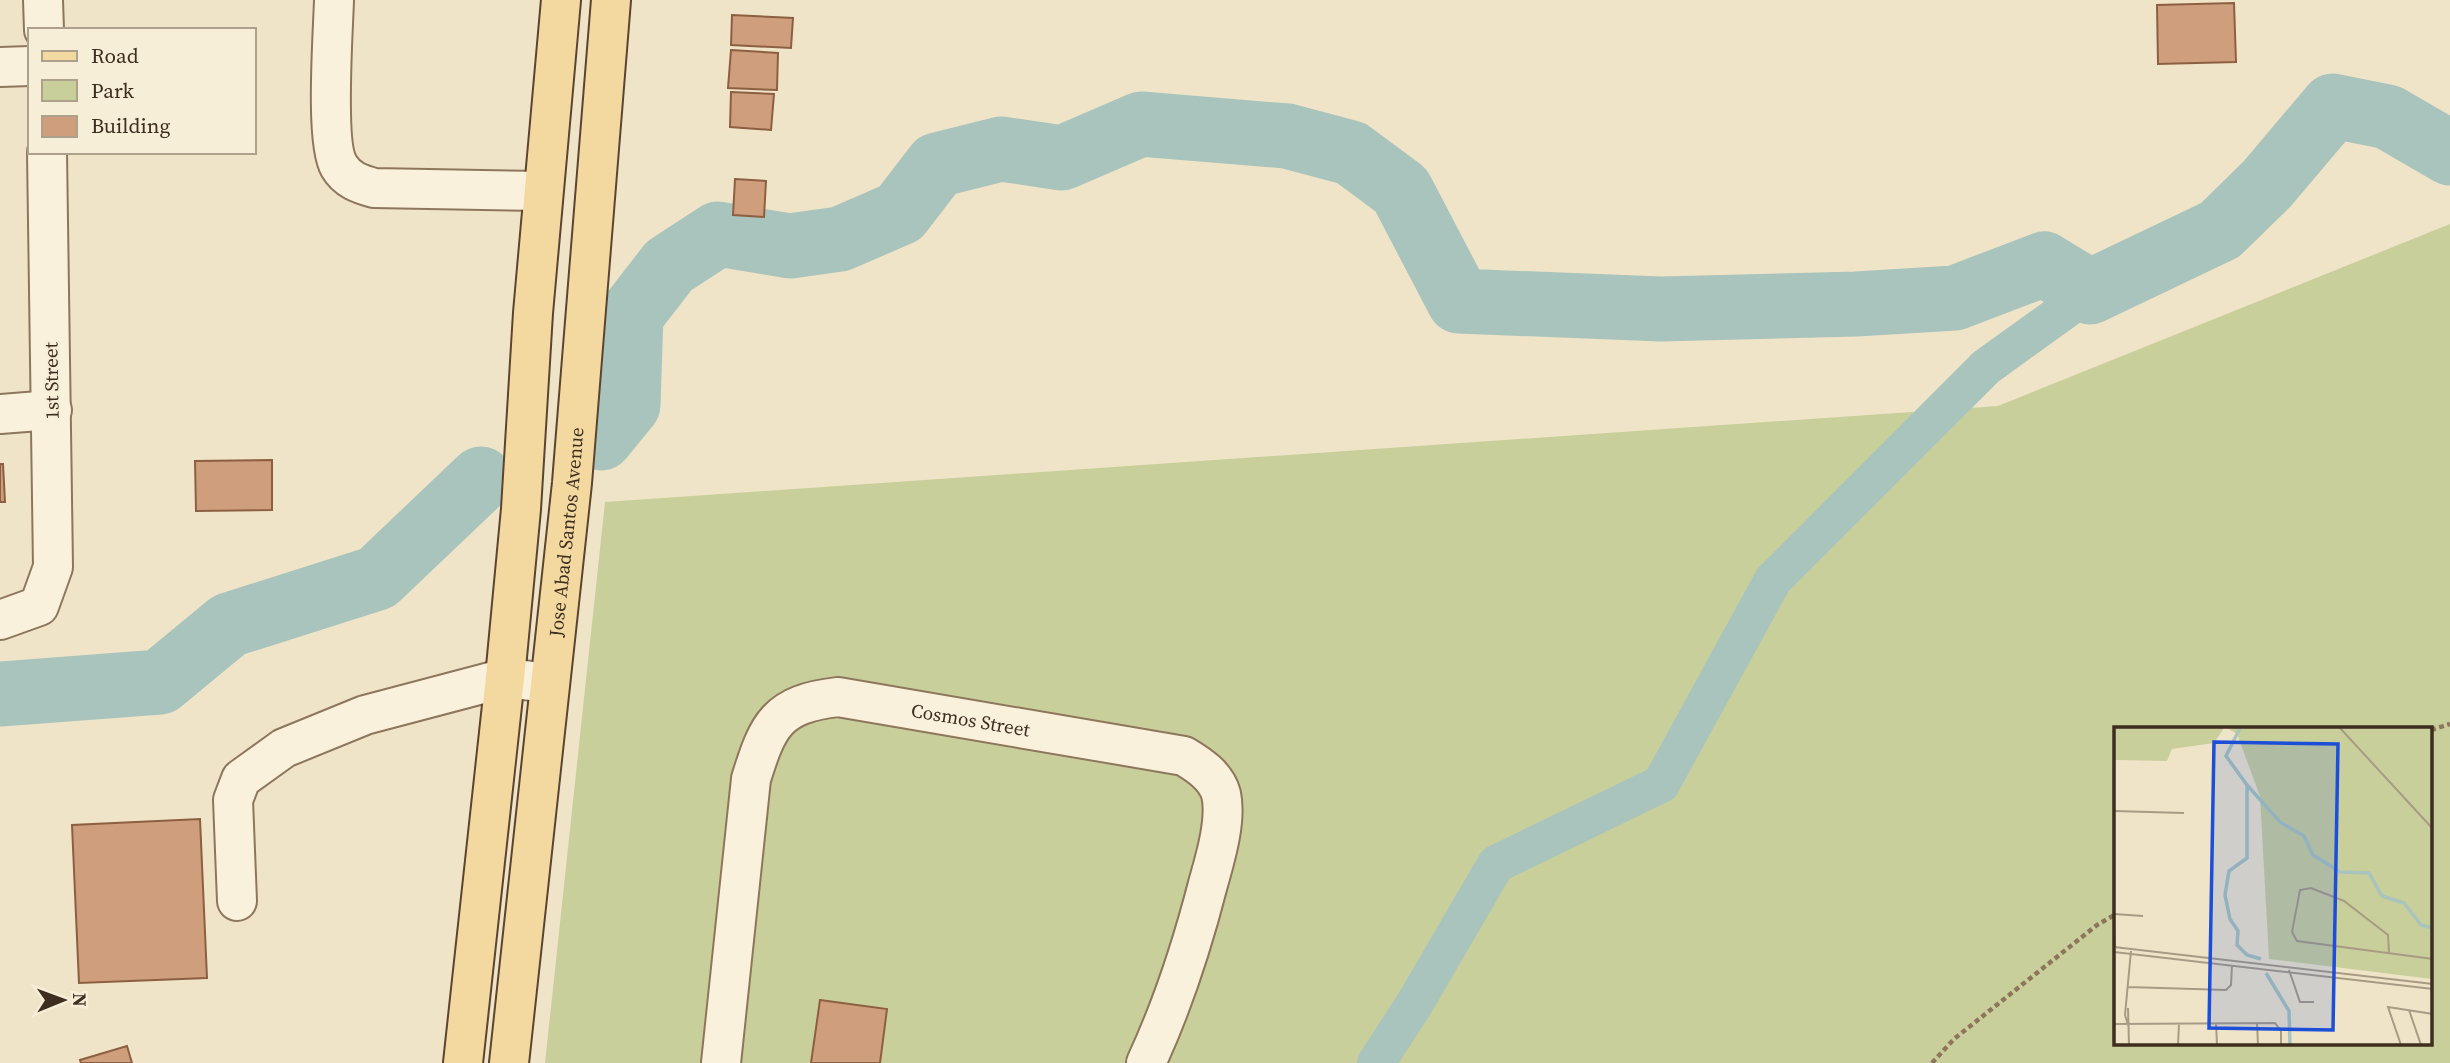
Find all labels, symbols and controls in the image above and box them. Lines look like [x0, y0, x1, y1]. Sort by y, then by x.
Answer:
legend [28, 28, 256, 154]
text: Road [91, 41, 139, 70]
text: Park [91, 76, 135, 105]
text: Building [91, 111, 170, 140]
street label: 1st Street [37, 341, 65, 420]
street label: Jose Abad Santos Avenue [542, 426, 589, 639]
street label: Cosmos Street [909, 697, 1033, 743]
inset map [2114, 727, 2432, 1046]
north arrow [28, 965, 98, 1035]
text: N [67, 993, 93, 1007]

